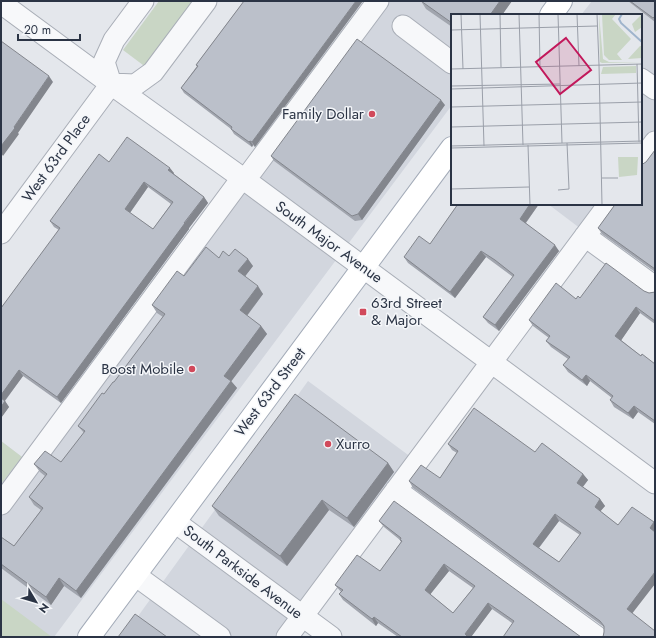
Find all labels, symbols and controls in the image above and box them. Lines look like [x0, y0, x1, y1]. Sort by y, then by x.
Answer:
inset map [451, 14, 642, 205]
scale bar [18, 16, 80, 42]
text: 20 m [24, 21, 51, 39]
place label: Family Dollar [282, 103, 365, 125]
street label: West 63rd Place [16, 109, 96, 207]
marker: Family Dollar [367, 109, 377, 119]
street label: South Major Avenue [271, 196, 387, 289]
place label: 63rd Street & Major [371, 292, 442, 331]
marker: 63rd Street & Major [358, 307, 368, 317]
street label: West 63rd Street [229, 343, 311, 441]
place label: Boost Mobile [101, 358, 184, 380]
marker: Boost Mobile [187, 364, 197, 374]
place label: Xurro [336, 433, 370, 455]
marker: Xurro [323, 439, 333, 449]
street label: South Parkside Avenue [179, 520, 308, 624]
north arrow [16, 582, 56, 622]
text: N [35, 600, 53, 617]

